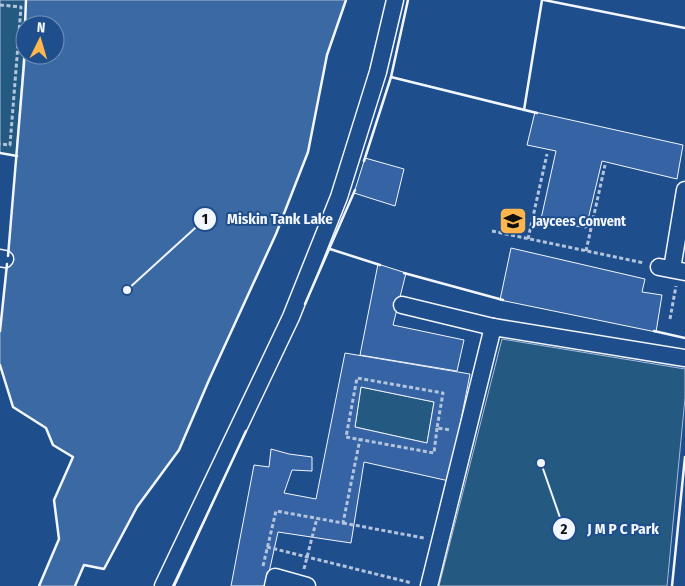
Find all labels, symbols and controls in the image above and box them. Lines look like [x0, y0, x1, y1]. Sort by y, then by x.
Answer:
north arrow [15, 15, 65, 65]
text: N [36, 19, 46, 36]
callout: Miskin Tank Lake [193, 204, 343, 234]
school or university icon: Jaycees Convent [498, 206, 528, 236]
text: 1 [202, 210, 208, 228]
text: Miskin Tank Lake [227, 210, 333, 228]
place label: Jaycees Convent [531, 213, 627, 230]
callout: J M P C Park [552, 514, 669, 544]
text: 2 [560, 520, 568, 538]
text: J M P C Park [586, 520, 659, 538]

